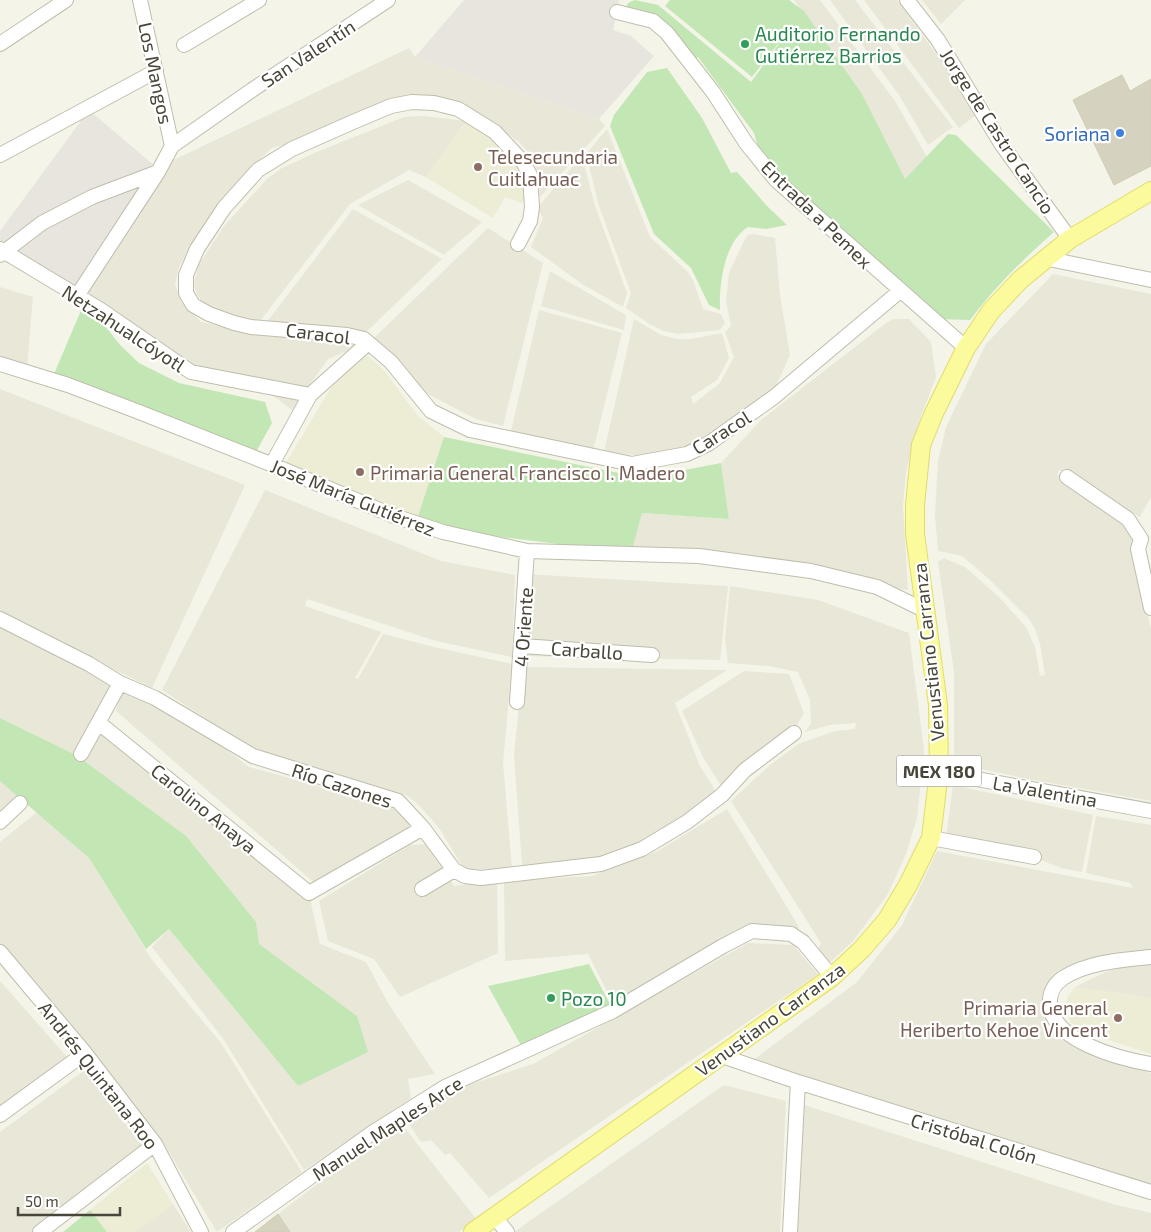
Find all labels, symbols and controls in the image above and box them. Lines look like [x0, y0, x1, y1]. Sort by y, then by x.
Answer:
street label: San Valentín [257, 14, 359, 92]
street label: Los Mangos [134, 20, 178, 126]
place label: Auditorio Fernando Gutiérrez Barrios [755, 22, 921, 67]
marker: Auditorio Fernando Gutiérrez Barrios [739, 38, 751, 50]
street label: Jorge de Castro Cancio [936, 44, 1060, 218]
place label: Soriana [1044, 122, 1110, 145]
marker: Soriana [1114, 127, 1126, 139]
place label: Telesecundaria Cuitlahuac [488, 145, 618, 190]
street label: Entrada a Pemex [757, 155, 877, 273]
marker: Telesecundaria Cuitlahuac [472, 161, 484, 173]
street label: Netzahualcóyotl [58, 280, 190, 377]
street label: Caracol [284, 318, 352, 348]
street label: Caracol [687, 405, 755, 459]
street label: José María Gutiérrez [267, 454, 439, 540]
place label: Primaria General Francisco I. Madero [370, 461, 685, 484]
marker: Primaria General Francisco I. Madero [354, 466, 366, 478]
street label: Venustiano Carranza [907, 562, 949, 742]
street label: 4 Oriente [509, 586, 537, 668]
street label: Carballo [550, 636, 624, 664]
road number: MEX 180 [896, 756, 982, 786]
street label: Carolino Anaya [147, 758, 261, 858]
street label: Río Cazones [289, 758, 395, 812]
street label: La Valentina [991, 770, 1099, 812]
street label: Venustiano Carranza [691, 957, 849, 1081]
place label: Pozo 10 [561, 987, 627, 1010]
marker: Pozo 10 [545, 992, 557, 1004]
place label: Primaria General Heriberto Kehoe Vincent [900, 996, 1108, 1041]
street label: Andrés Quintana Roo [34, 997, 164, 1153]
marker: Primaria General Heriberto Kehoe Vincent [1112, 1012, 1124, 1024]
street label: Manuel Maples Arce [308, 1071, 466, 1185]
street label: Cristóbal Colón [908, 1108, 1040, 1168]
scale bar [18, 1184, 120, 1216]
text: 50 m [25, 1192, 59, 1210]

